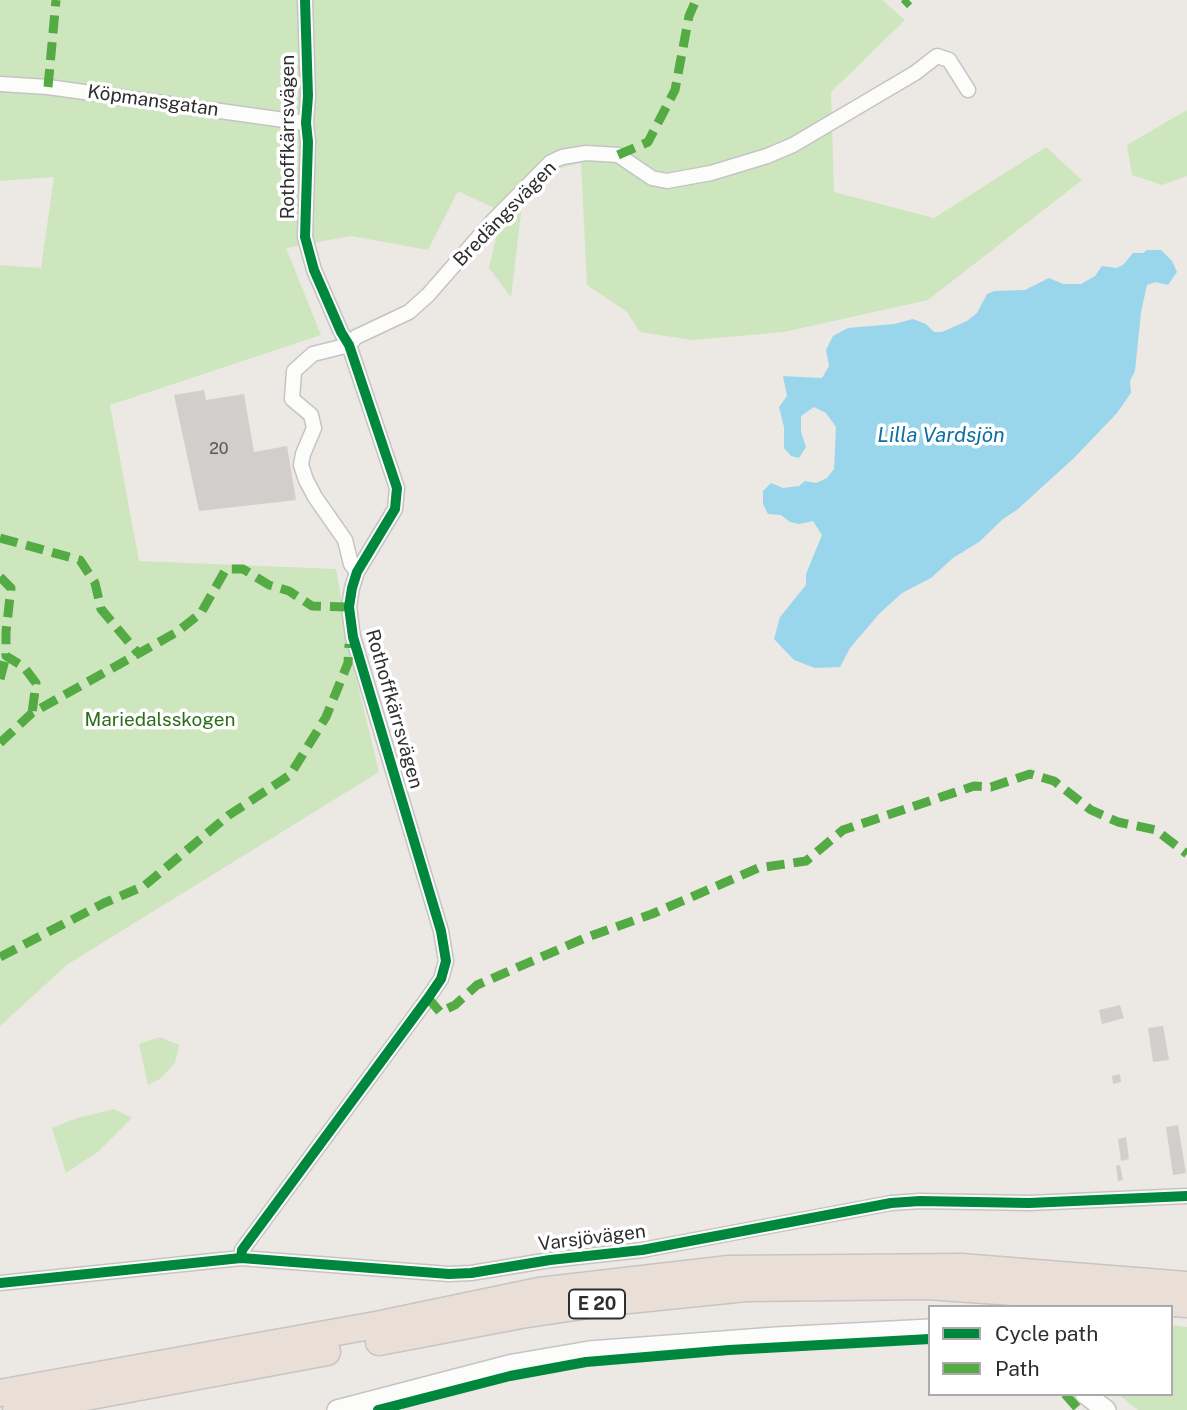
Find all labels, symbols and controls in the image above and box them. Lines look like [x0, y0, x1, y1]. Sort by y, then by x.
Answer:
street label: Rothoffkärrsvägen [277, 55, 299, 219]
street label: Köpmansgatan [86, 81, 220, 121]
street label: Bredängsvägen [449, 157, 561, 271]
water label: Lilla Vardsjön [877, 423, 1005, 449]
house number: 20 [209, 439, 229, 459]
street label: Rothoffkärrsvägen [360, 627, 428, 791]
park label: Mariedalsskogen [85, 709, 235, 731]
street label: Varsjövägen [537, 1220, 647, 1256]
road number: E 20 [569, 1289, 625, 1318]
legend [928, 1305, 1173, 1396]
text: Cycle path [995, 1321, 1098, 1346]
text: Path [995, 1356, 1040, 1381]

